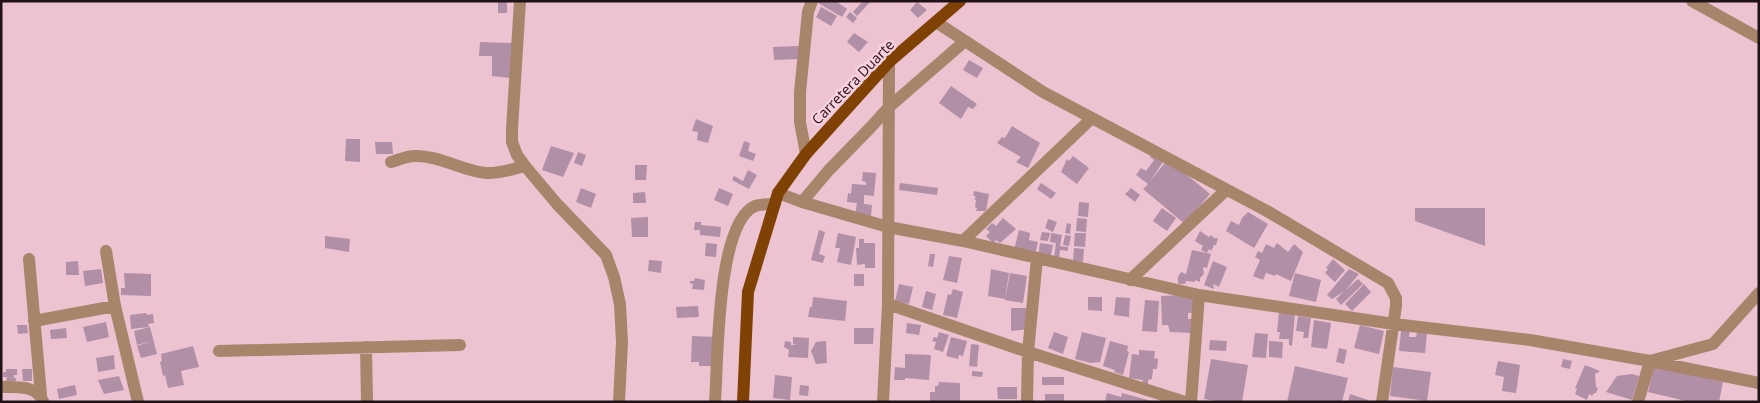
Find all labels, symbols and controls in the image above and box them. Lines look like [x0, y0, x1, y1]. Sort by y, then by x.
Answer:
street label: Carretera Duarte [807, 35, 898, 128]

